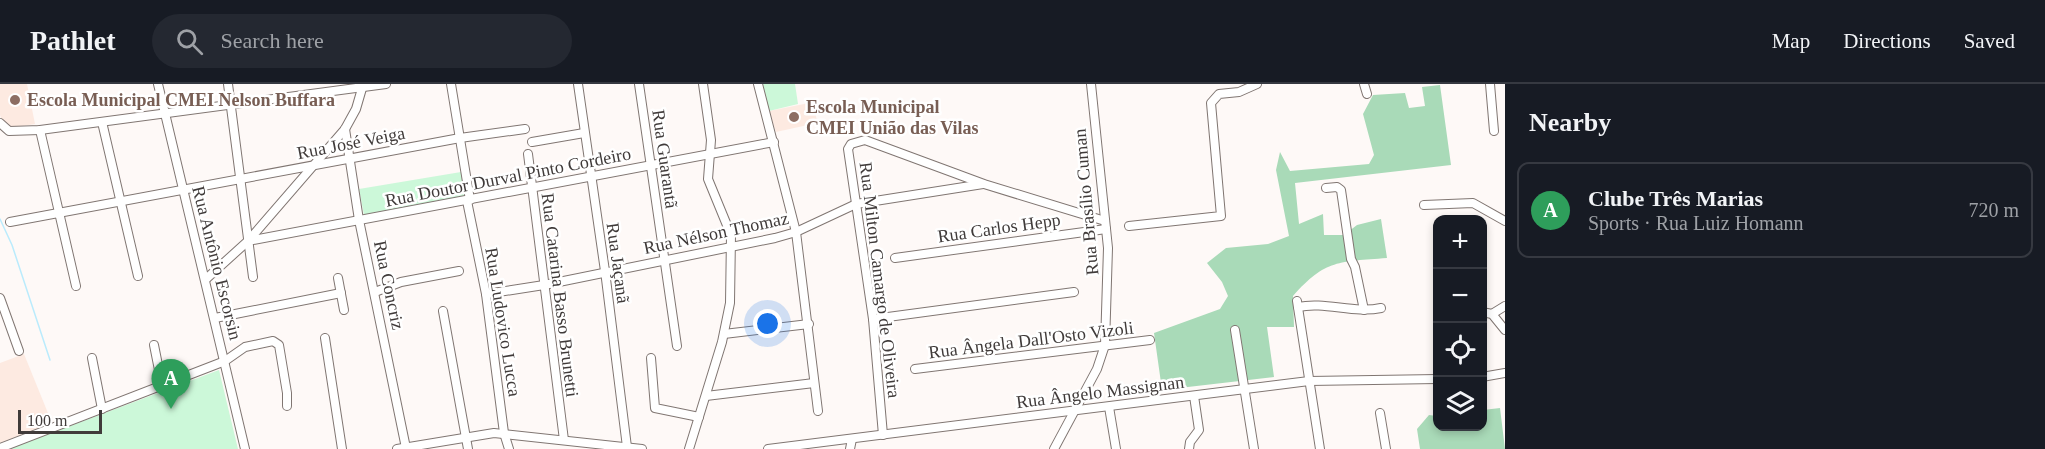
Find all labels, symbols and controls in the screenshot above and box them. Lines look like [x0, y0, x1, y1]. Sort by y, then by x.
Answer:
search box [152, 14, 572, 68]
text: Pathlet [30, 25, 116, 56]
icon: search [173, 25, 206, 58]
text: Search here [221, 28, 324, 53]
text: Map [1772, 29, 1810, 53]
text: Directions [1843, 29, 1931, 53]
text: Saved [1964, 29, 2015, 53]
place label: Escola Municipal CMEI Nelson Buffara [27, 90, 335, 110]
marker: Escola Municipal CMEI Nelson Buffara [8, 93, 22, 107]
place label: Escola Municipal CMEI União das Vilas [806, 97, 979, 138]
street label: Rua Guarantã [648, 108, 682, 210]
text: Nearby [1529, 108, 1611, 137]
marker: Escola Municipal CMEI União das Vilas [787, 110, 801, 124]
street label: Rua José Veiga [295, 123, 407, 163]
street label: Rua Brasílio Cuman [1070, 128, 1102, 276]
street label: Rua Doutor Durval Pinto Cordeiro [383, 143, 633, 211]
street label: Rua Milton Camargo de Oliveira [856, 161, 904, 399]
street label: Rua Antônio Escorsin [188, 184, 246, 342]
text: Clube Três Marias [1588, 186, 1763, 211]
street label: Rua Catarina Basso Brunetti [538, 192, 582, 398]
text: A [1543, 199, 1558, 221]
text: 720 m [1968, 199, 2019, 221]
street label: Rua Nélson Thomaz [642, 208, 790, 258]
street label: Rua Carlos Hepp [936, 209, 1062, 247]
text: Sports · Rua Luiz Homann [1588, 212, 1804, 234]
map controls [1433, 215, 1487, 431]
button: + [1433, 215, 1487, 269]
street label: Rua Jaçanã [602, 221, 634, 305]
street label: Rua Concriz [370, 239, 408, 331]
street label: Rua Ludovico Lucca [481, 246, 525, 398]
button: − [1433, 269, 1487, 323]
your location [753, 309, 782, 338]
street label: Rua Ângela Dall'Osto Vizoli [927, 317, 1135, 362]
button: locate [1433, 323, 1487, 377]
pin: A [152, 360, 190, 409]
street label: Rua Ângelo Massignan [1015, 371, 1185, 412]
button: layers [1433, 377, 1487, 431]
scale bar [18, 407, 102, 434]
text: 100 m [27, 412, 67, 429]

